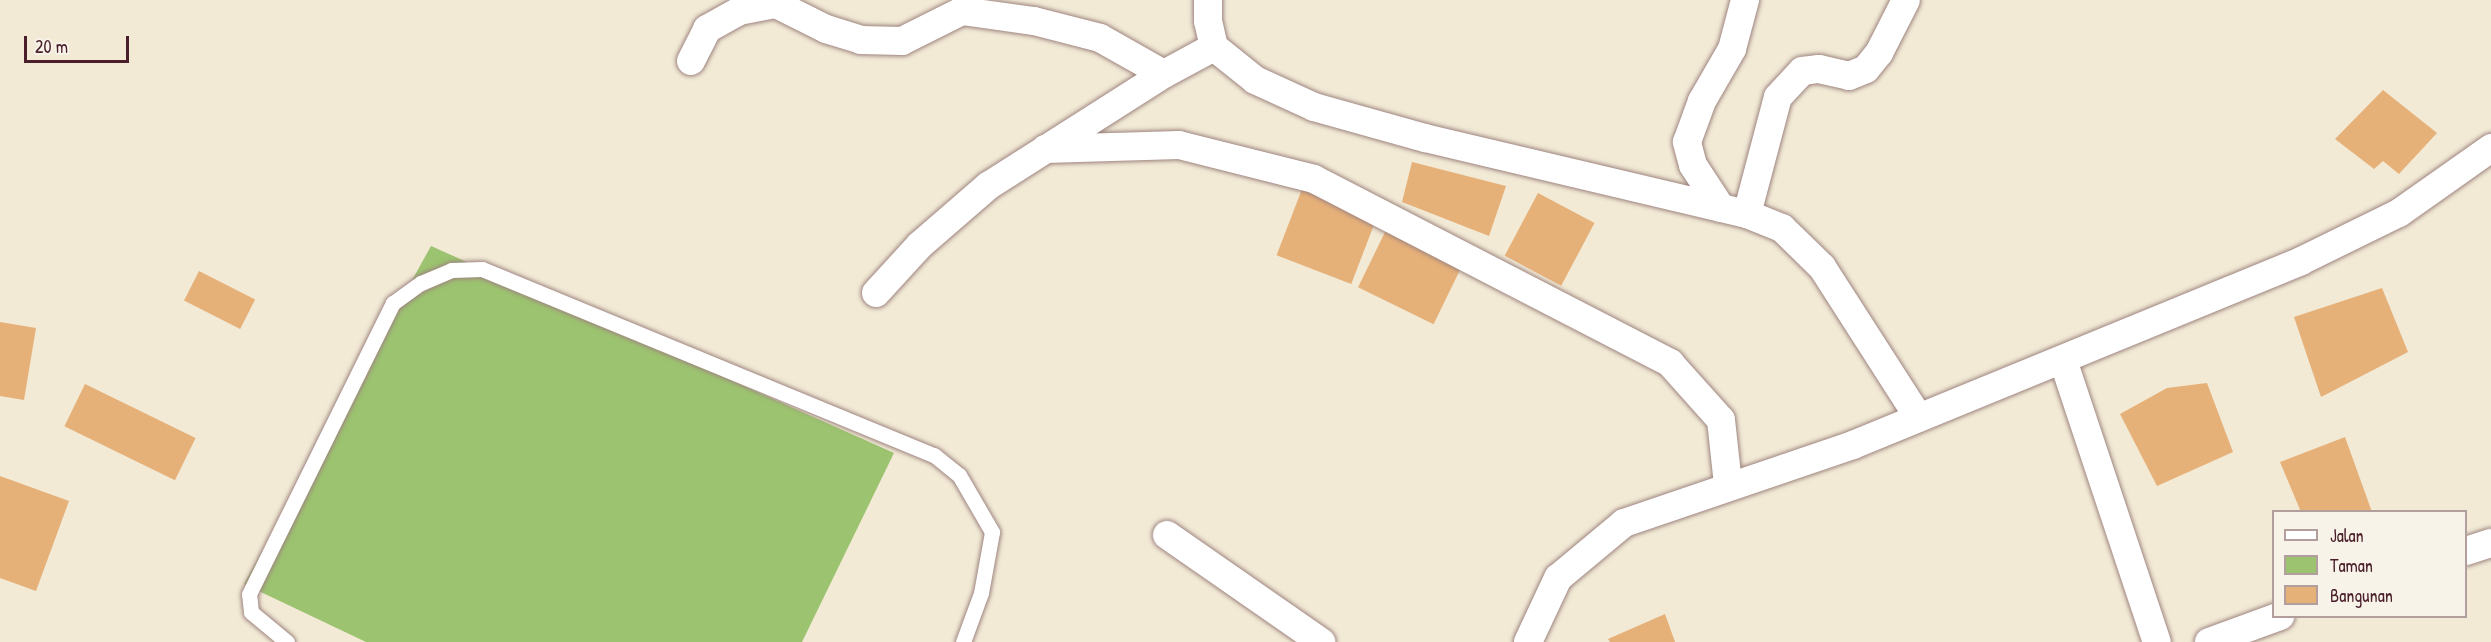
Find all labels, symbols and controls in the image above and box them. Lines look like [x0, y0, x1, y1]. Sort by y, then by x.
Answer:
scale bar [27, 24, 132, 62]
text: 20 m [35, 34, 68, 59]
legend [2272, 510, 2467, 618]
text: Jalan [2330, 523, 2364, 548]
text: Taman [2330, 553, 2373, 578]
text: Bangunan [2330, 583, 2393, 608]

